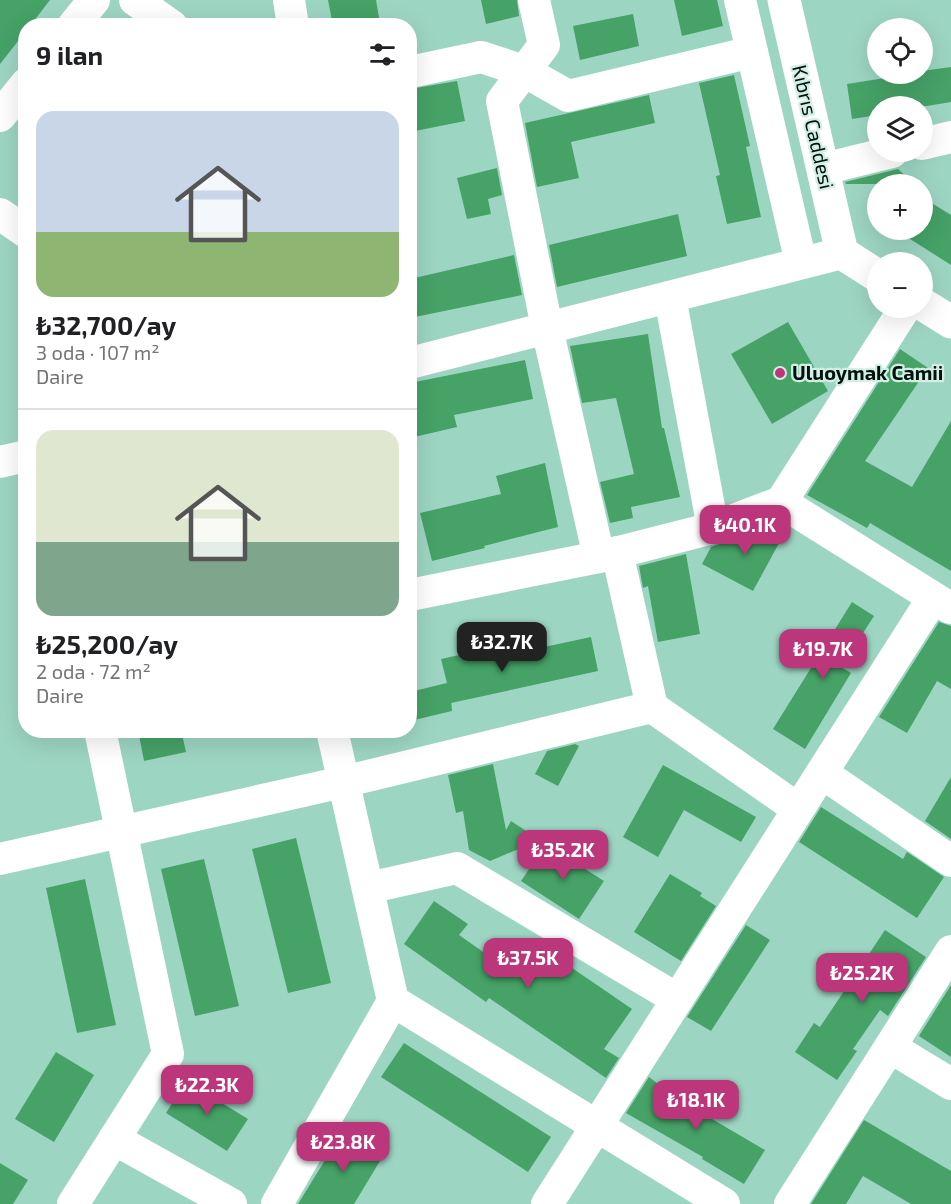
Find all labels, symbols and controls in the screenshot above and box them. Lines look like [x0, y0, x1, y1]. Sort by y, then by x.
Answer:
map controls [867, 18, 933, 318]
button: locate [867, 18, 933, 84]
icon: filters [366, 38, 399, 71]
text: 9 ilan [36, 39, 103, 70]
street label: Kıbrıs Caddesi [788, 62, 840, 191]
button: layers [867, 96, 933, 162]
icon: home [164, 150, 272, 258]
button: + [867, 174, 933, 240]
button: − [867, 252, 933, 318]
text: ₺32,700/ay [36, 309, 176, 340]
text: 3 oda · 107 m² [36, 340, 160, 364]
place label: Uluoymak Camii [792, 360, 943, 385]
text: Daire [36, 364, 84, 388]
marker: Uluoymak Camii [773, 366, 787, 380]
icon: home [164, 469, 272, 577]
pin: ₺40.1K [696, 505, 794, 556]
text: ₺40.1K [714, 512, 776, 536]
pin: ₺32.7K [453, 622, 551, 673]
text: ₺25,200/ay [36, 628, 178, 659]
text: ₺32.7K [471, 629, 533, 653]
pin: ₺19.7K [774, 629, 872, 680]
text: ₺19.7K [793, 636, 853, 660]
text: 2 oda · 72 m² [36, 659, 151, 683]
text: Daire [36, 683, 84, 707]
pin: ₺35.2K [514, 830, 612, 881]
text: ₺35.2K [531, 837, 595, 861]
pin: ₺37.5K [479, 938, 577, 989]
text: ₺37.5K [497, 945, 559, 969]
pin: ₺25.2K [813, 953, 911, 1004]
text: ₺25.2K [830, 960, 894, 984]
pin: ₺22.3K [158, 1065, 256, 1116]
text: ₺22.3K [175, 1072, 239, 1096]
pin: ₺18.1K [647, 1080, 745, 1131]
text: ₺18.1K [667, 1087, 725, 1111]
pin: ₺23.8K [294, 1122, 392, 1173]
text: ₺23.8K [311, 1129, 375, 1153]

